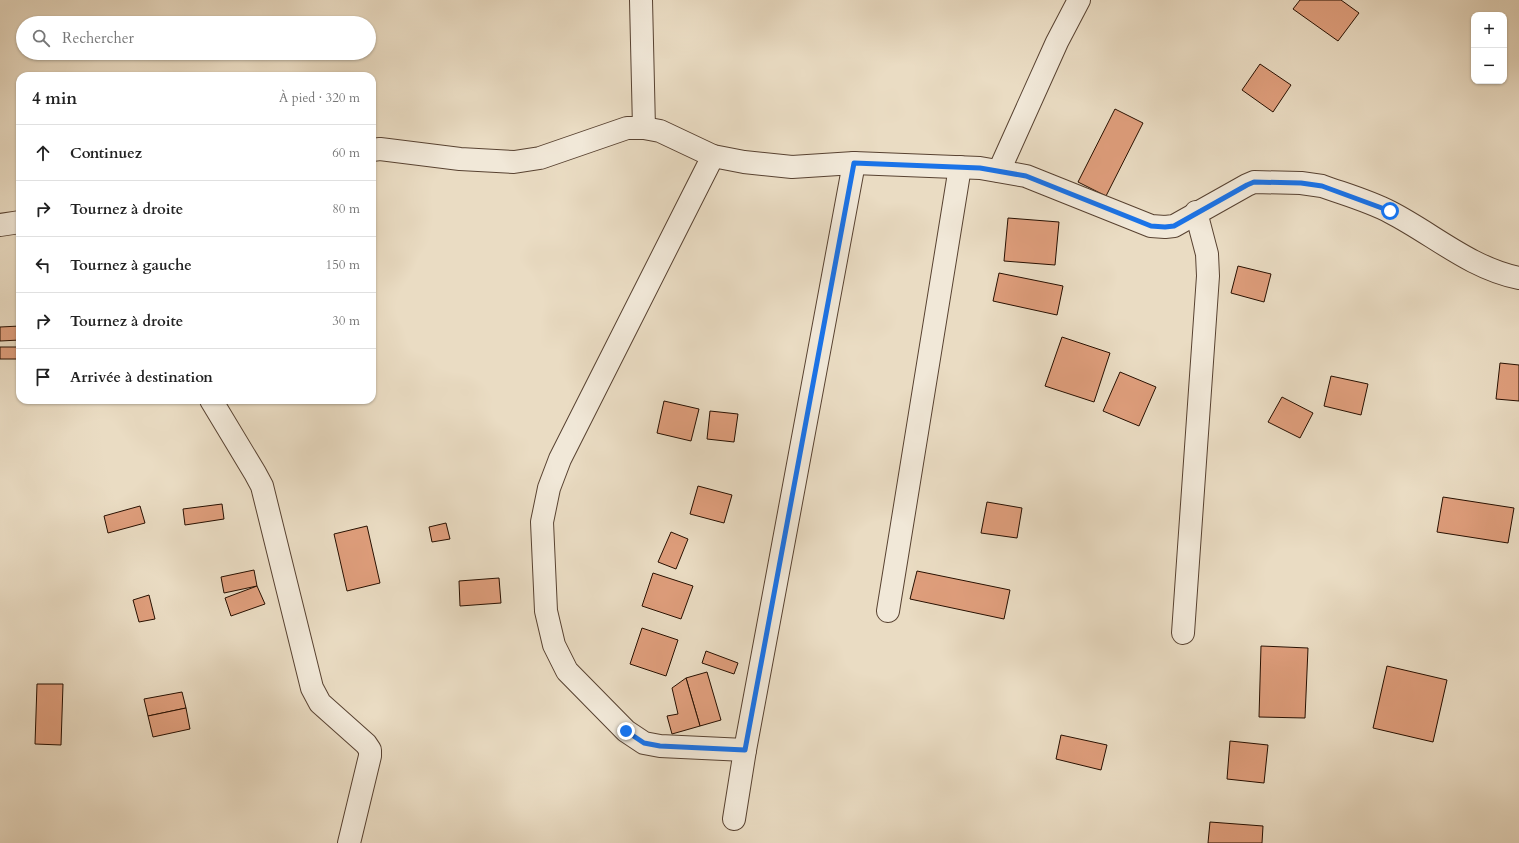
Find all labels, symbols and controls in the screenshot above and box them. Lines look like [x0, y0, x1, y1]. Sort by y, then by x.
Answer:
map controls [1471, 12, 1507, 84]
button: + [1471, 12, 1507, 48]
search box [16, 16, 376, 60]
icon: search [30, 27, 52, 49]
text: Rechercher [62, 28, 134, 48]
button: − [1471, 48, 1507, 84]
text: 4 min [32, 87, 77, 110]
text: À pied · 320 m [279, 89, 360, 107]
icon: ahead [32, 142, 54, 164]
text: Continuez [70, 143, 142, 163]
text: 60 m [332, 144, 360, 162]
icon: right [32, 198, 54, 220]
text: Tournez à droite [70, 199, 183, 219]
text: 80 m [332, 200, 360, 218]
route start [1381, 202, 1399, 220]
icon: left [32, 254, 54, 276]
text: Tournez à gauche [70, 255, 192, 275]
text: 150 m [326, 256, 360, 274]
icon: right [32, 310, 54, 332]
text: Tournez à droite [70, 311, 183, 331]
text: 30 m [332, 312, 360, 330]
icon: arrive [32, 366, 54, 388]
text: Arrivée à destination [70, 367, 213, 387]
route end [617, 722, 635, 740]

